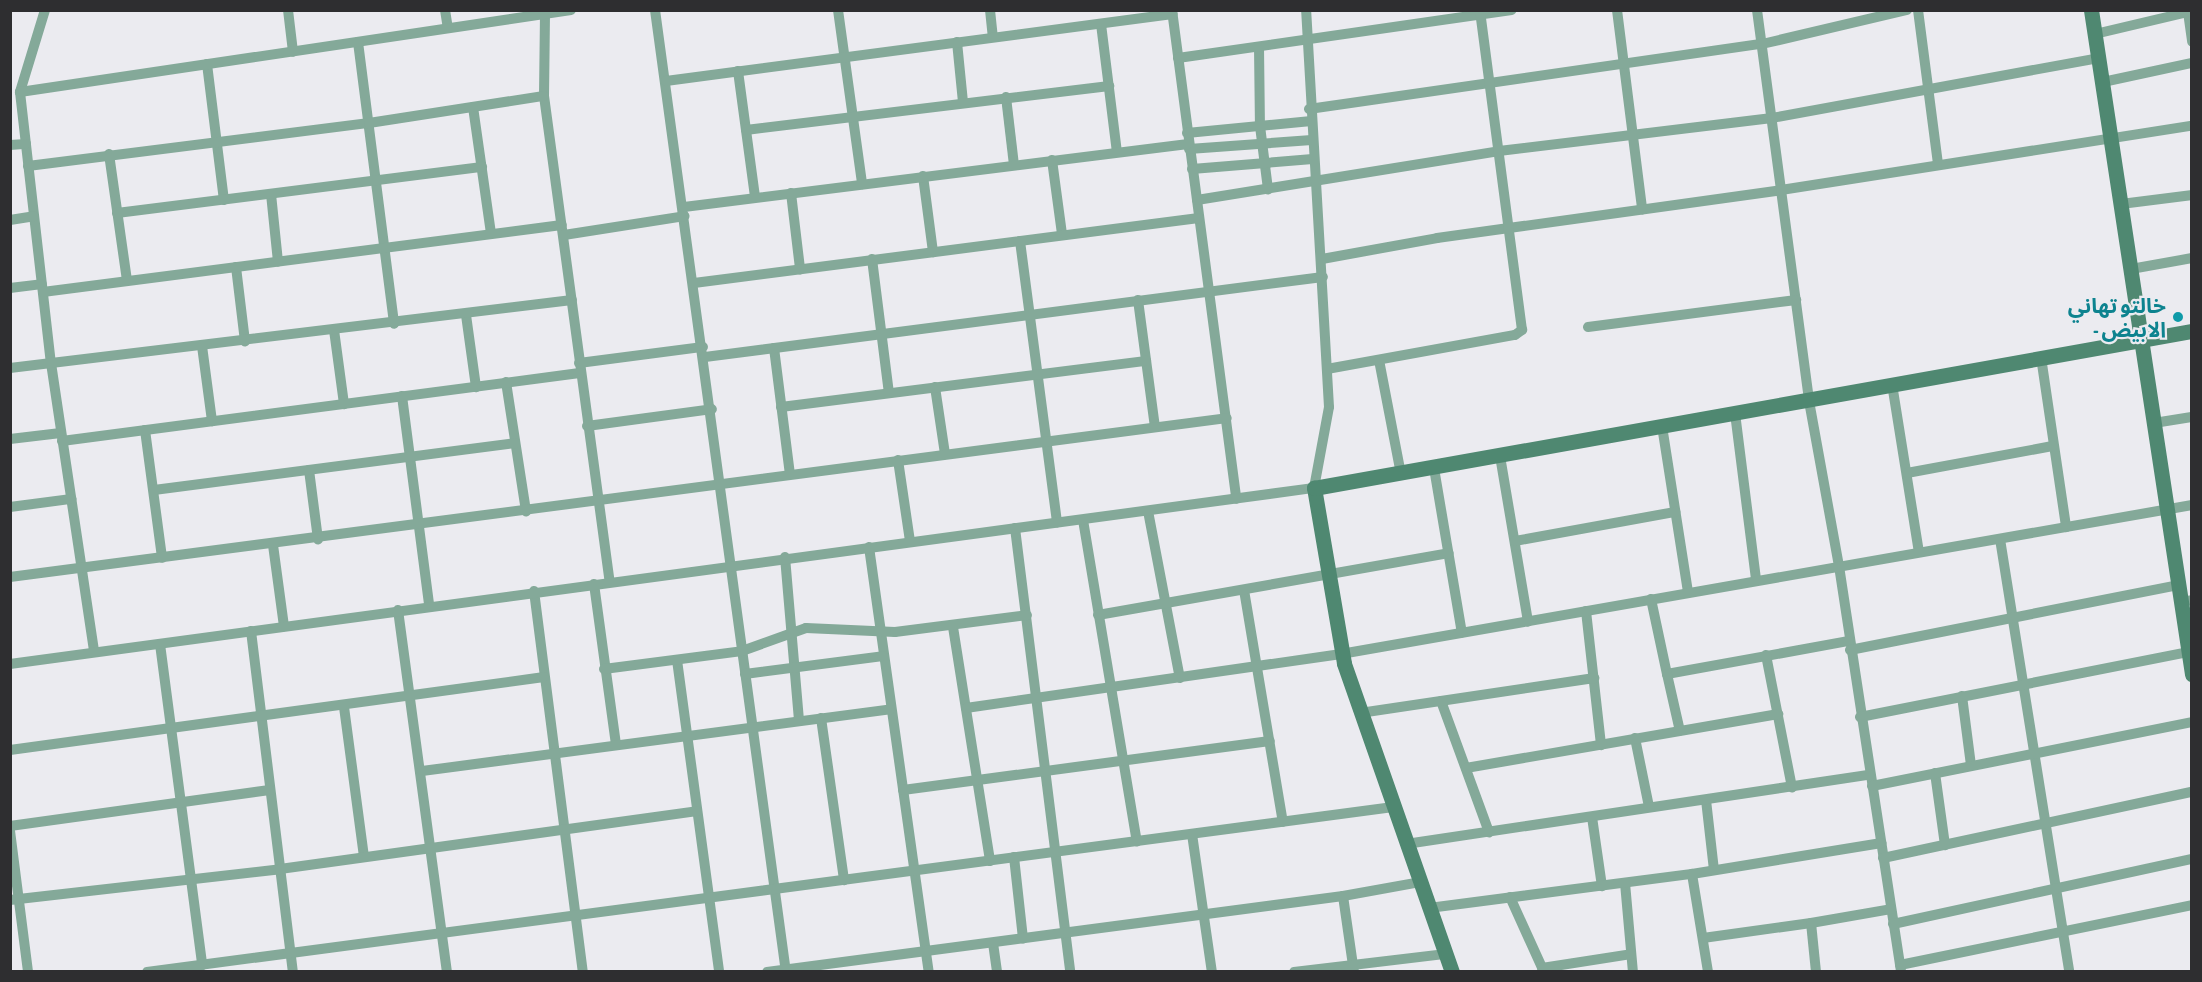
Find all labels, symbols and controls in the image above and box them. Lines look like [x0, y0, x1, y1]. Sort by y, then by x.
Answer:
place label: خالتو تهاني - الابيض [2068, 292, 2166, 342]
marker: خالتو تهاني - الابيض [2171, 310, 2185, 324]

